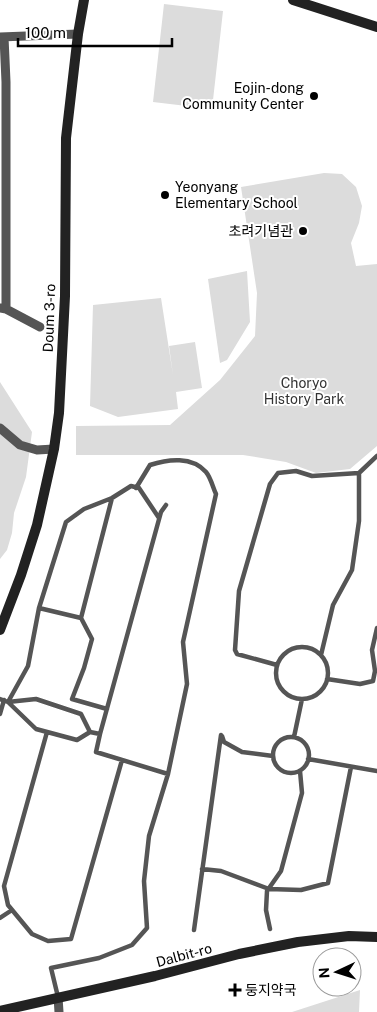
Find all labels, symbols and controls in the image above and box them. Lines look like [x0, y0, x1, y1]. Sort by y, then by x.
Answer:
scale bar [18, 15, 171, 47]
text: 100 m [25, 24, 66, 41]
place label: Eojin-dong Community Center [182, 80, 304, 112]
marker: Eojin-dong Community Center [308, 90, 320, 102]
place label: Yeonyang Elementary School [175, 179, 298, 211]
marker: Yeonyang Elementary School [159, 189, 171, 201]
place label: 초려기념관 [229, 223, 293, 239]
marker: 초려기념관 [297, 225, 309, 237]
street label: Doum 3-ro [40, 283, 58, 353]
park label: Choryo History Park [264, 375, 344, 407]
street label: Dalbit-ro [154, 940, 214, 970]
north arrow [312, 947, 362, 997]
text: N [316, 967, 332, 979]
place label: 둥지약국 [245, 982, 297, 998]
marker: 둥지약국 [229, 984, 241, 996]

